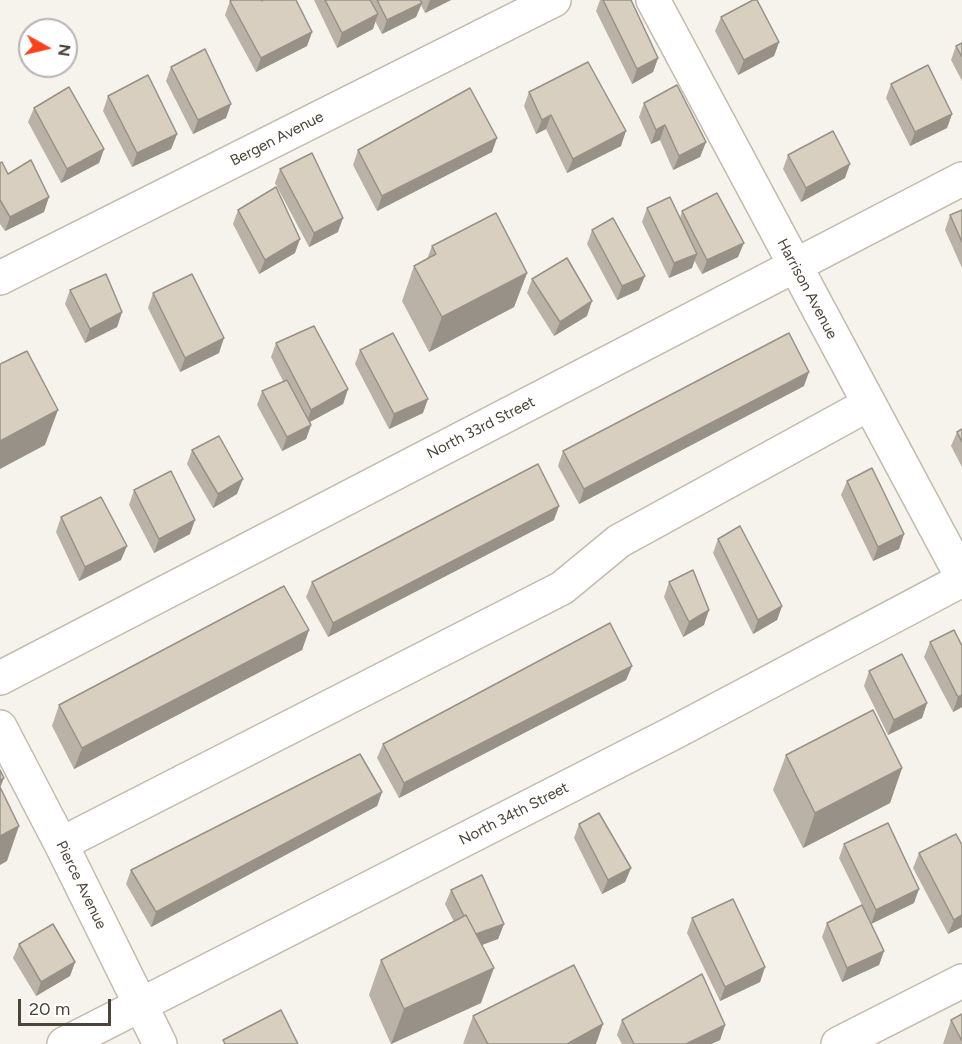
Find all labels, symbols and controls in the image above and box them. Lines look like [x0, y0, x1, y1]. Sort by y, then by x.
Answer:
north arrow [18, 18, 78, 78]
text: N [54, 43, 75, 58]
street label: Bergen Avenue [227, 108, 327, 170]
street label: Harrison Avenue [773, 236, 841, 342]
street label: North 33rd Street [424, 393, 538, 463]
street label: North 34th Street [456, 779, 572, 849]
street label: Pierce Avenue [52, 838, 110, 932]
scale bar [21, 987, 114, 1025]
text: 20 m [29, 998, 70, 1020]

